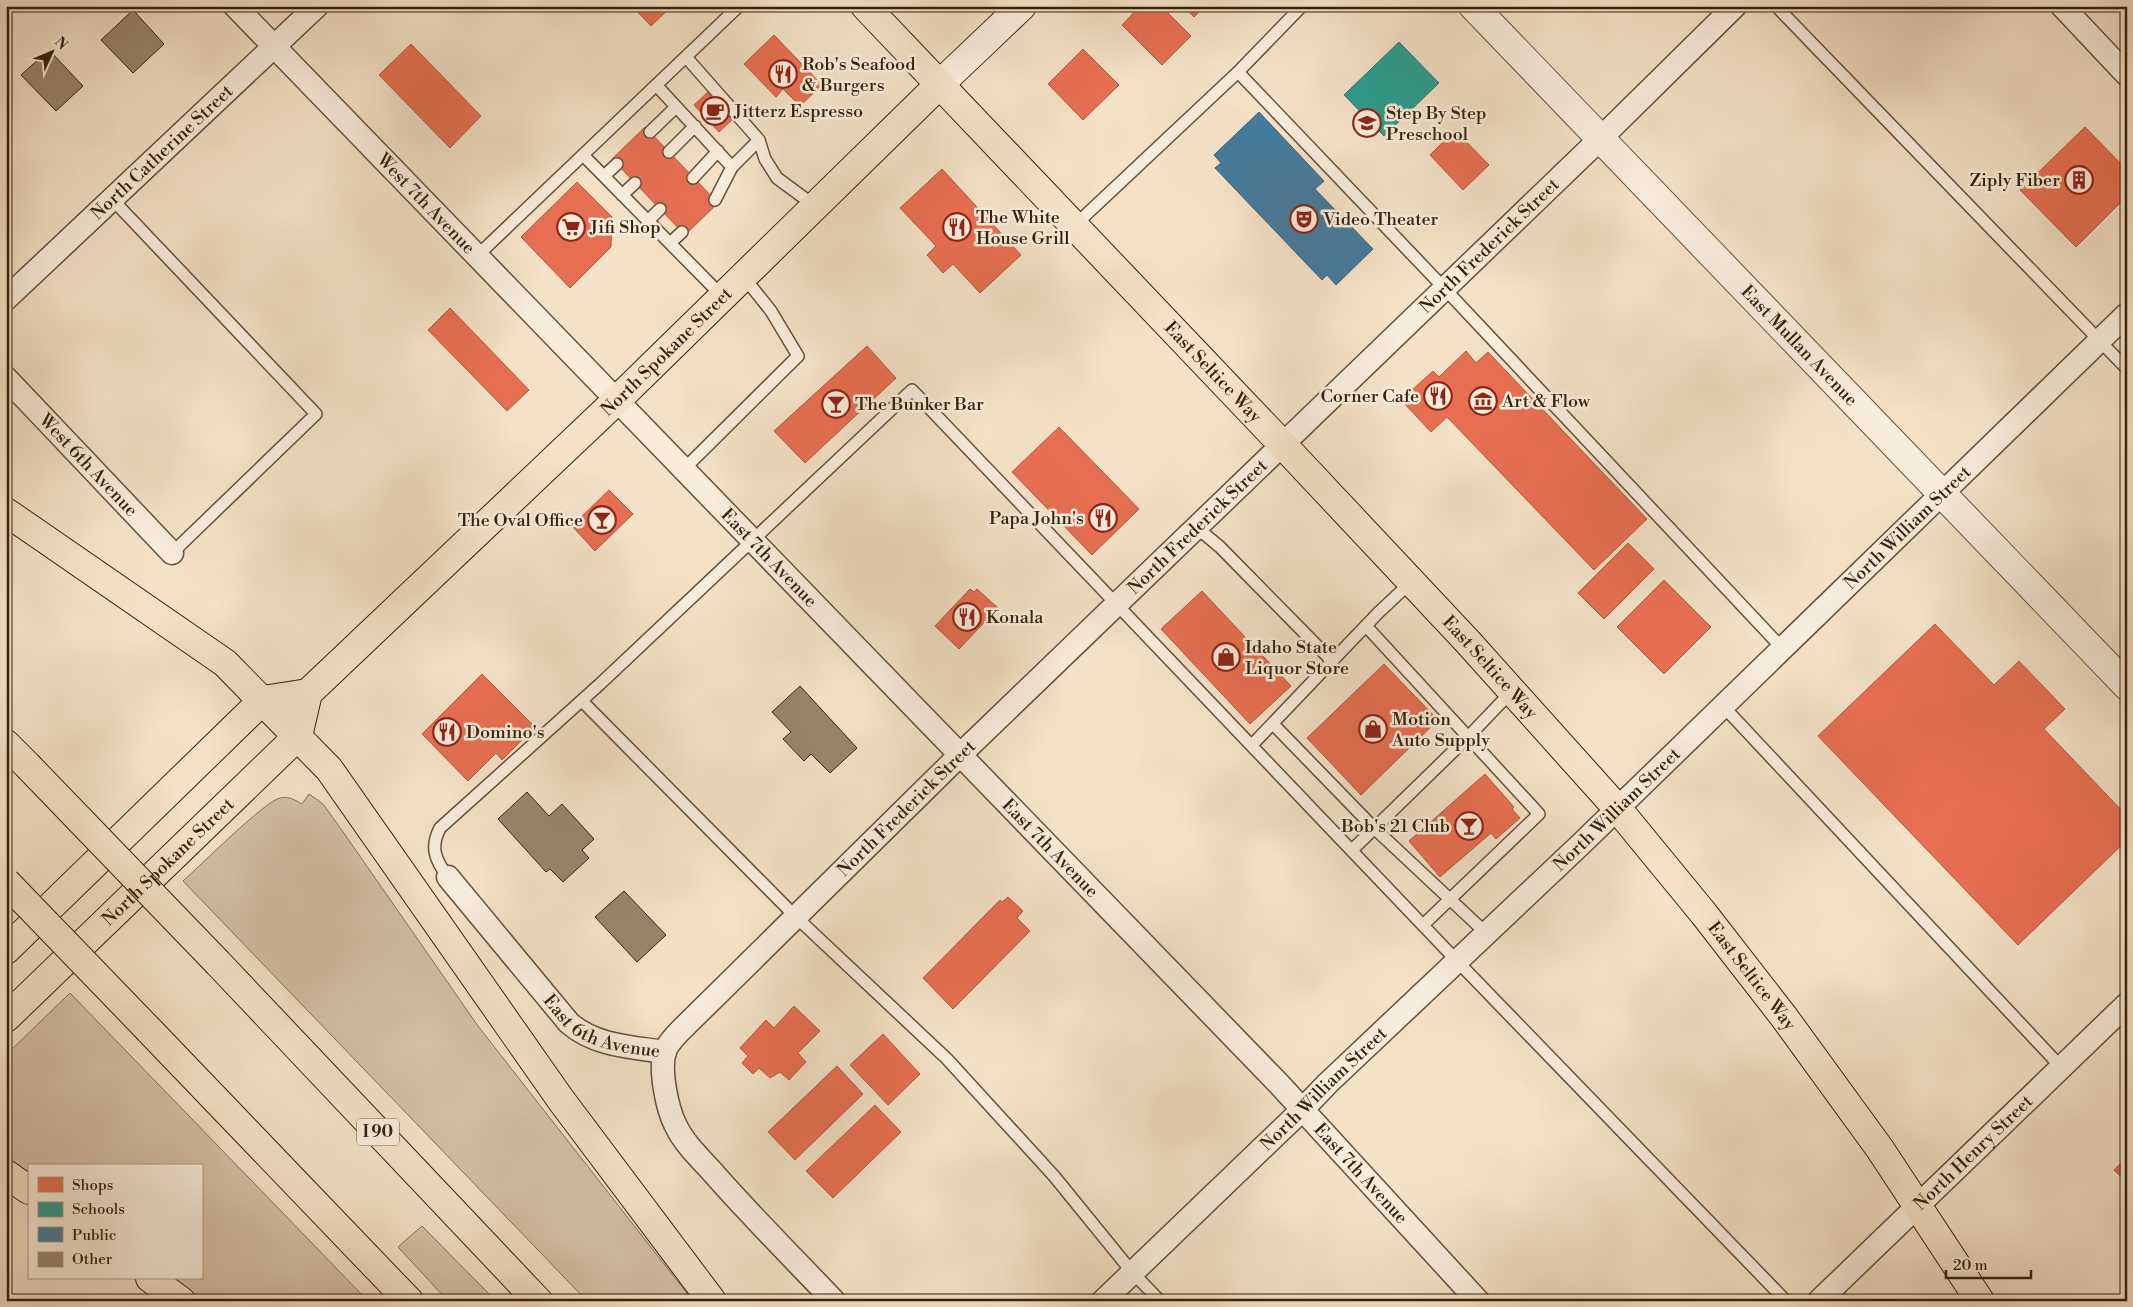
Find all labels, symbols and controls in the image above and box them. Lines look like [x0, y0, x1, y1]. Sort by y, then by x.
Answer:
north arrow [28, 28, 78, 78]
text: N [50, 33, 71, 54]
place label: Rob's Seafood & Burgers [802, 53, 916, 97]
restaurant icon: Rob's Seafood & Burgers [768, 59, 798, 89]
street label: North Catherine Street [86, 79, 238, 225]
cafe icon: Jitterz Espresso [700, 96, 730, 126]
place label: Jitterz Espresso [733, 100, 863, 123]
place label: Step By Step Preschool [1386, 102, 1487, 146]
school or university icon: Step By Step Preschool [1352, 108, 1382, 138]
street label: West 7th Avenue [371, 147, 480, 259]
building icon: Ziply Fiber [2064, 165, 2094, 195]
place label: Ziply Fiber [1969, 169, 2060, 192]
street label: North Frederick Street [1414, 173, 1564, 318]
theatre icon: Video Theater [1289, 204, 1319, 234]
place label: The White House Grill [976, 206, 1070, 250]
place label: Video Theater [1322, 208, 1438, 231]
supermarket icon: Jifi Shop [556, 212, 586, 242]
restaurant icon: The White House Grill [942, 212, 972, 242]
place label: Jifi Shop [589, 216, 661, 239]
street label: East Mullan Avenue [1736, 280, 1863, 411]
street label: North Spokane Street [596, 282, 737, 421]
street label: East Seltice Way [1160, 316, 1267, 428]
restaurant icon: Corner Cafe [1423, 381, 1453, 411]
place label: Corner Cafe [1320, 385, 1419, 408]
museum icon: Art & Flow [1468, 386, 1498, 416]
bar icon: The Bunker Bar [821, 389, 851, 419]
place label: Art & Flow [1501, 390, 1591, 413]
place label: The Bunker Bar [855, 393, 984, 416]
street label: West 6th Avenue [34, 408, 143, 521]
street label: North Frederick Street [1123, 453, 1273, 599]
street label: North William Street [1839, 460, 1976, 594]
street label: East 7th Avenue [716, 503, 822, 612]
restaurant icon: Papa John's [1088, 503, 1118, 533]
bar icon: The Oval Office [587, 505, 617, 535]
place label: Papa John's [989, 507, 1084, 530]
place label: The Oval Office [458, 509, 583, 532]
restaurant icon: Konala [952, 602, 982, 632]
place label: Konala [986, 606, 1044, 629]
street label: East Seltice Way [1438, 611, 1543, 724]
place label: Idaho State Liquor Store [1245, 636, 1349, 680]
shop icon: Idaho State Liquor Store [1211, 642, 1241, 672]
place label: Motion Auto Supply [1391, 708, 1490, 752]
shop icon: Motion Auto Supply [1358, 714, 1388, 744]
restaurant icon: Domino's [432, 717, 462, 747]
place label: Domino's [466, 721, 545, 744]
street label: North Frederick Street [832, 734, 981, 881]
street label: North William Street [1548, 742, 1686, 876]
street label: North Spokane Street [97, 792, 239, 931]
street label: East 7th Avenue [997, 794, 1104, 902]
bar icon: Bob's 21 Club [1454, 811, 1484, 841]
place label: Bob's 21 Club [1340, 815, 1450, 838]
street label: East Seltice Way [1703, 917, 1802, 1035]
street label: East 6th Avenue [538, 989, 662, 1063]
street label: North William Street [1255, 1021, 1392, 1156]
street label: North Henry Street [1909, 1089, 2038, 1215]
road number: I 90 [357, 1118, 399, 1146]
street label: East 7th Avenue [1309, 1118, 1413, 1229]
legend [28, 1164, 202, 1280]
text: Shops [72, 1176, 113, 1195]
text: Schools [72, 1200, 125, 1219]
text: Public [72, 1226, 116, 1245]
scale bar [1946, 1247, 2030, 1279]
text: Other [72, 1250, 113, 1269]
text: 20 m [1953, 1256, 1988, 1275]

